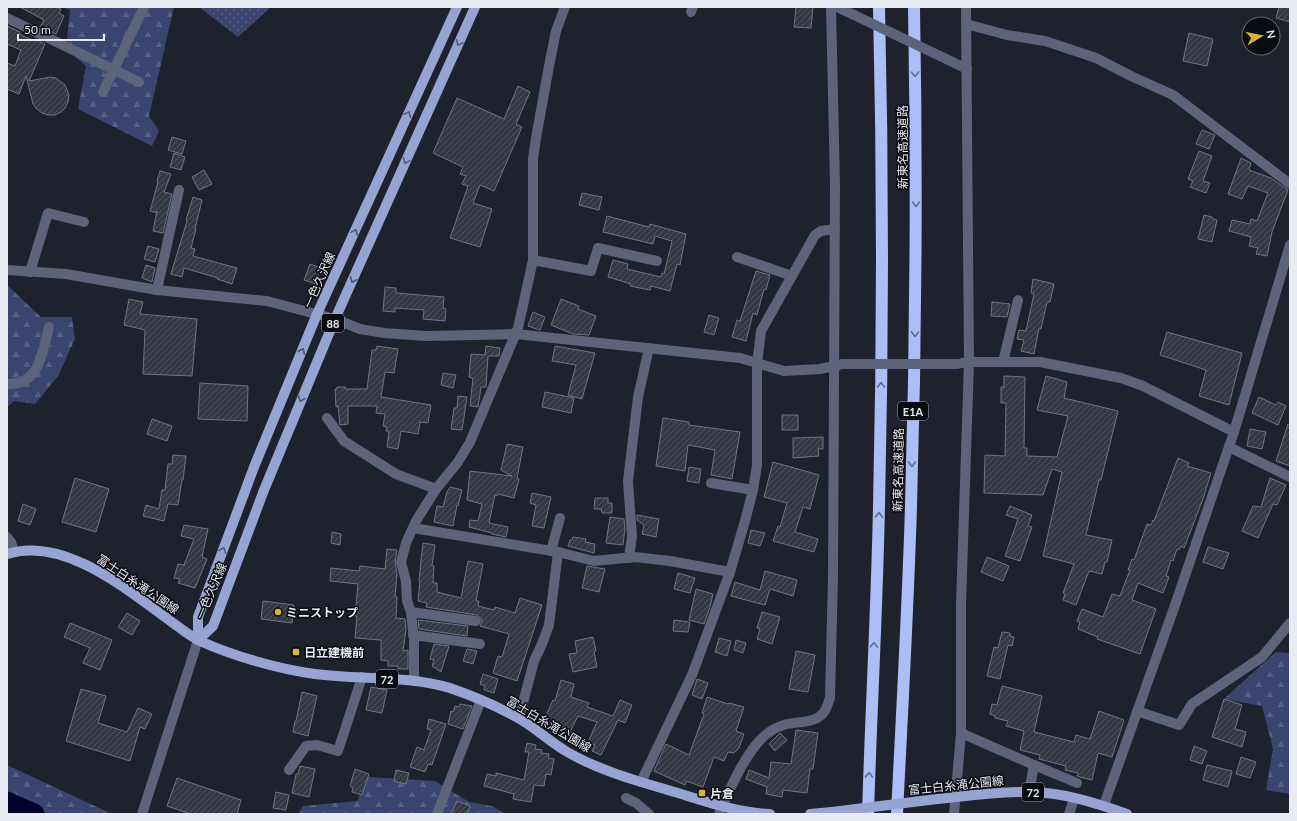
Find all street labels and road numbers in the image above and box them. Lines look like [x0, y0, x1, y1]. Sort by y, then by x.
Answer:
street label: 新東名高速道路 [895, 105, 910, 189]
street label: 一色久沢線 [300, 250, 338, 310]
road number: 88 [322, 314, 344, 332]
road number: E1A [898, 402, 928, 420]
street label: 新東名高速道路 [890, 428, 906, 512]
street label: 富士白糸滝公園線 [94, 551, 182, 617]
street label: 一色久沢線 [192, 560, 230, 622]
road number: 72 [376, 670, 398, 688]
street label: 富士白糸滝公園線 [504, 693, 594, 755]
street label: 富士白糸滝公園線 [907, 773, 1005, 797]
road number: 72 [1022, 783, 1044, 801]

